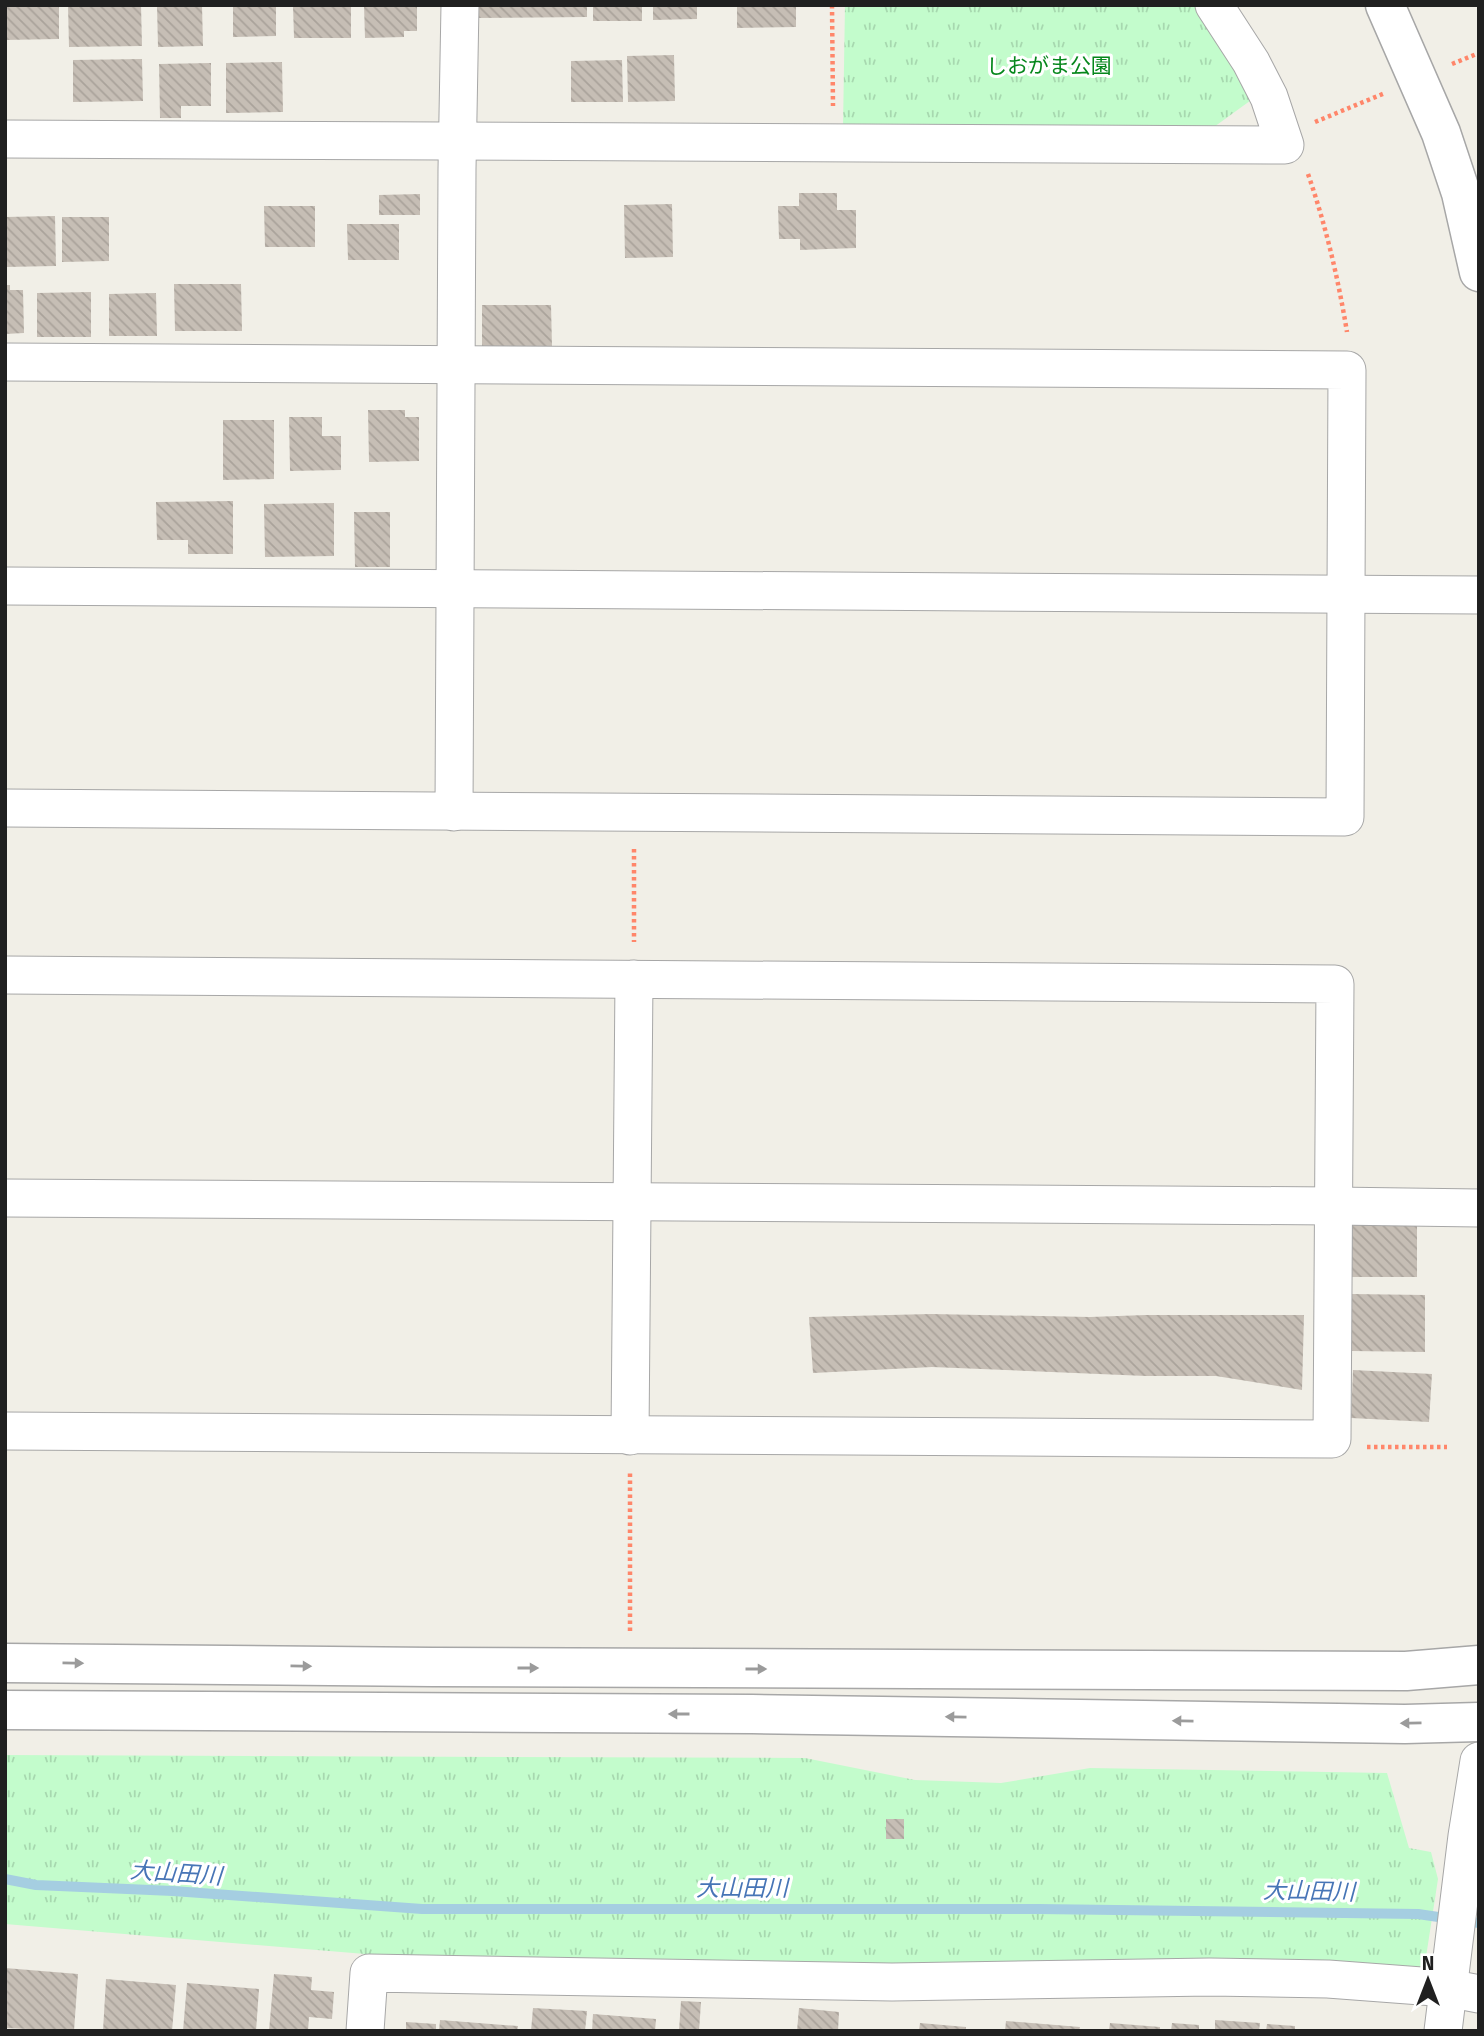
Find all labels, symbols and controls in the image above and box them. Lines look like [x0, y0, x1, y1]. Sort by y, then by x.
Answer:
park label: しおがま公園 [986, 53, 1112, 79]
one-way arrow [63, 1657, 85, 1669]
one-way arrow [290, 1660, 312, 1672]
one-way arrow [518, 1662, 540, 1674]
one-way arrow [745, 1663, 767, 1675]
one-way arrow [668, 1708, 690, 1720]
one-way arrow [944, 1712, 966, 1723]
one-way arrow [1172, 1715, 1194, 1726]
one-way arrow [1399, 1718, 1421, 1729]
water label: 大山田川 [129, 1856, 226, 1890]
water label: 大山田川 [696, 1874, 791, 1902]
water label: 大山田川 [1263, 1876, 1358, 1906]
north arrow [1393, 1945, 1463, 2015]
text: N [1422, 1952, 1434, 1975]

